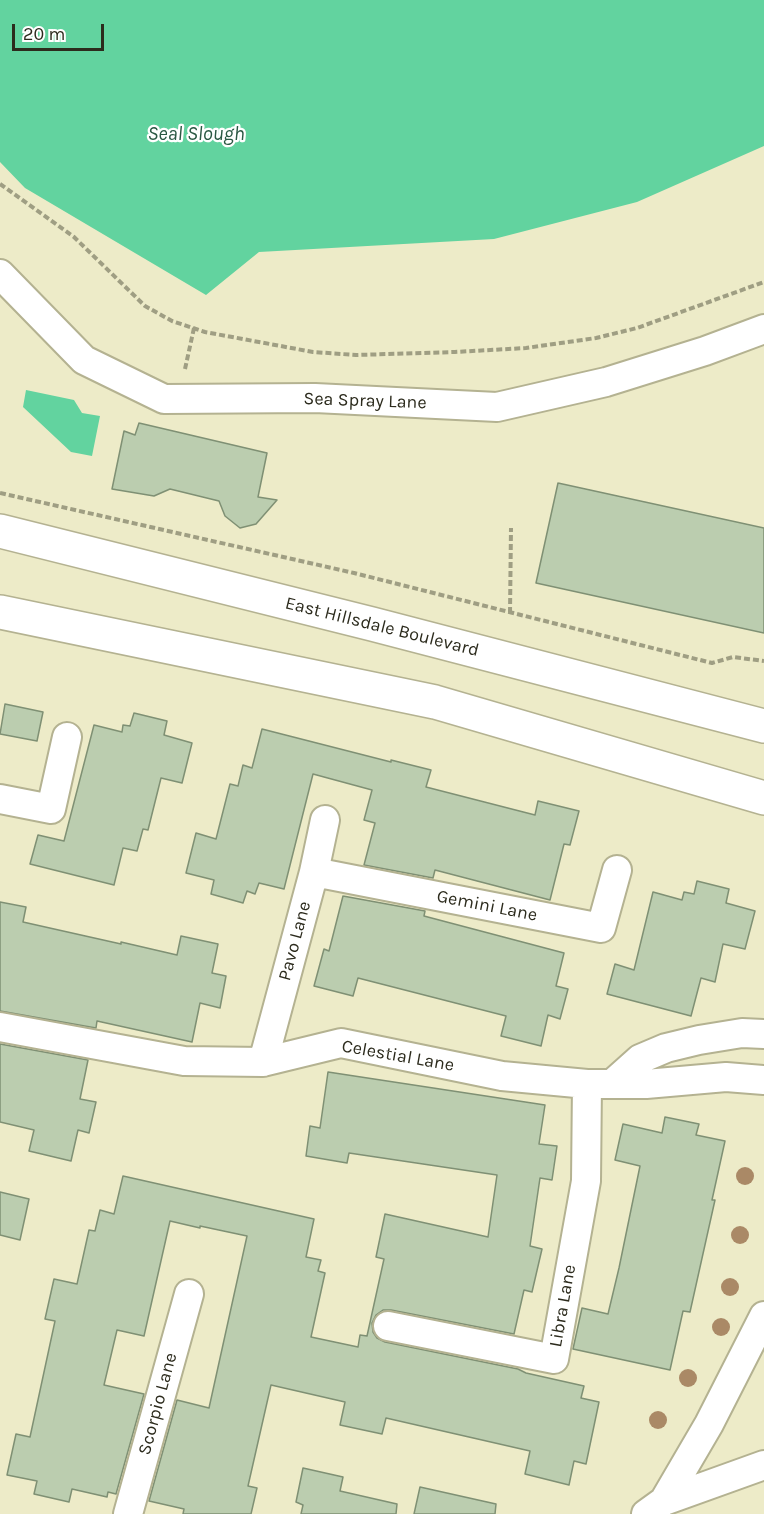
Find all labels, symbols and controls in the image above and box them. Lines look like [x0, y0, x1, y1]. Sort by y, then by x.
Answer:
scale bar [15, 12, 106, 50]
text: 20 m [23, 23, 65, 45]
water label: Seal Slough [147, 122, 245, 146]
street label: Sea Spray Lane [303, 388, 427, 414]
street label: East Hillsdale Boulevard [283, 592, 481, 662]
street label: Gemini Lane [435, 886, 539, 926]
street label: Pavo Lane [274, 899, 316, 983]
street label: Celestial Lane [340, 1035, 456, 1077]
street label: Libra Lane [545, 1263, 581, 1349]
street label: Scorpio Lane [134, 1351, 182, 1457]

